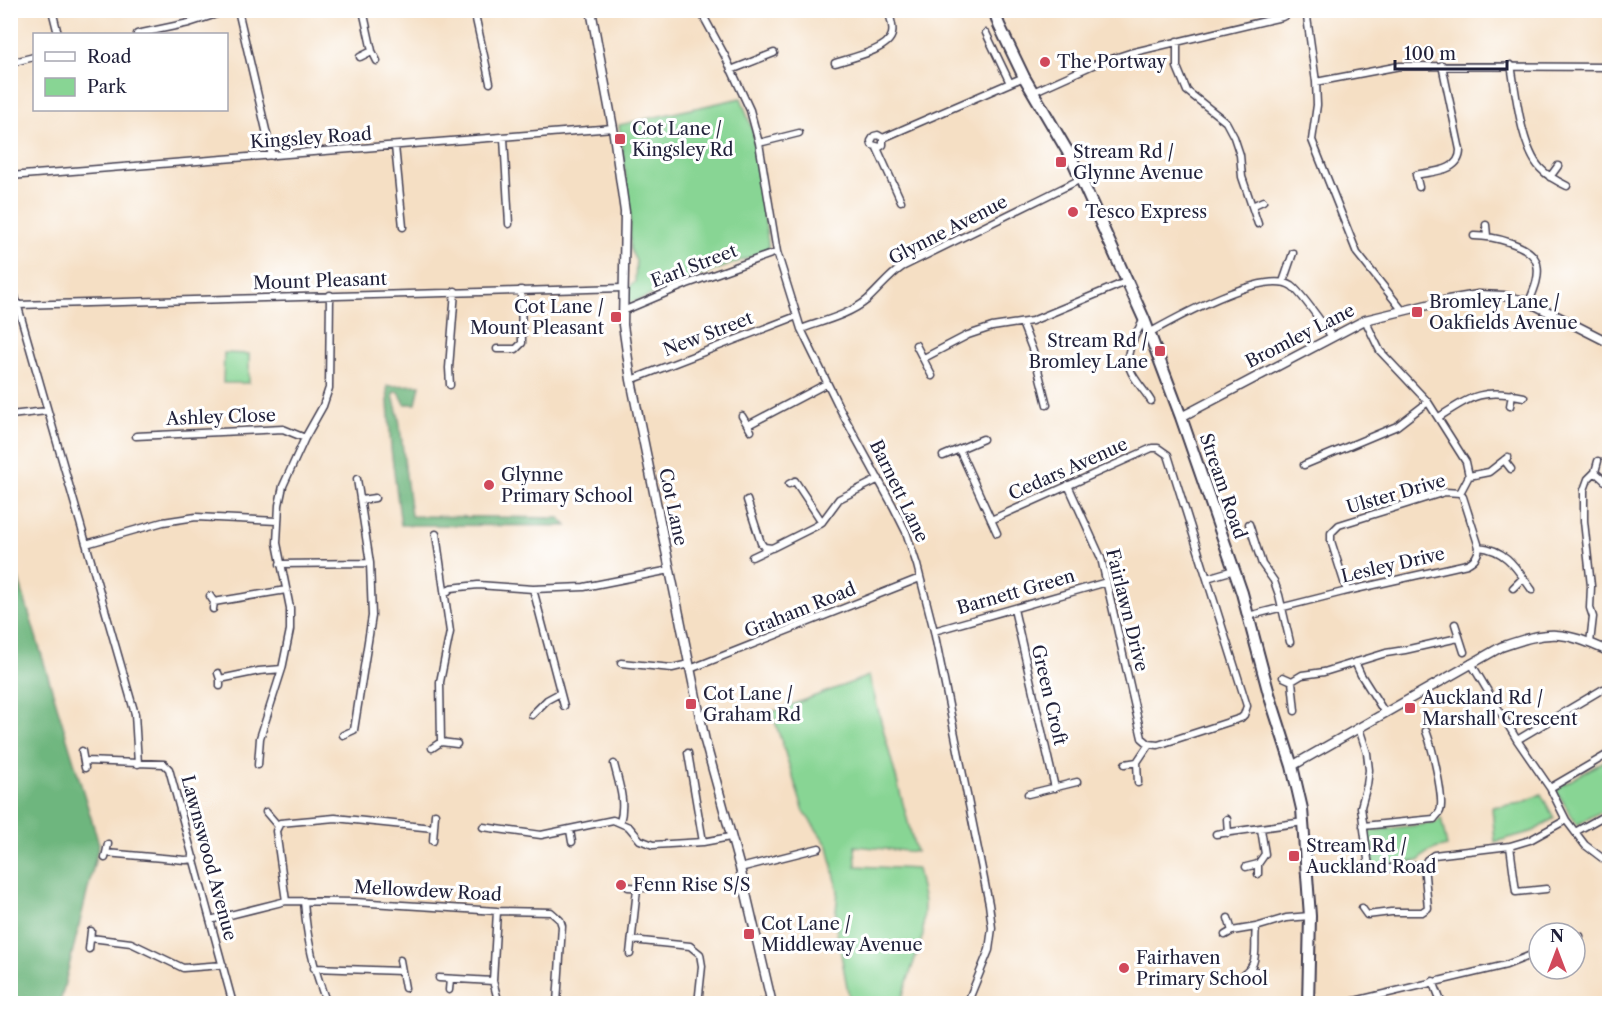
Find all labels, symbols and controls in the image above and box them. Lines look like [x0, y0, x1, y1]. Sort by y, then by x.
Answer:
legend [33, 33, 228, 111]
scale bar [1395, 33, 1508, 71]
text: 100 m [1404, 43, 1456, 65]
text: Road [87, 46, 132, 68]
place label: The Portway [1057, 51, 1167, 73]
marker: The Portway [1038, 55, 1052, 69]
text: Park [87, 76, 128, 98]
place label: Cot Lane / Kingsley Rd [632, 118, 734, 161]
street label: Kingsley Road [249, 123, 373, 153]
marker: Cot Lane / Kingsley Rd [613, 132, 627, 146]
place label: Stream Rd / Glynne Avenue [1073, 141, 1203, 184]
marker: Stream Rd / Glynne Avenue [1054, 155, 1068, 169]
street label: Glynne Avenue [885, 191, 1011, 269]
place label: Tesco Express [1085, 201, 1207, 223]
marker: Tesco Express [1066, 205, 1080, 219]
street label: Earl Street [648, 239, 741, 293]
street label: Mount Pleasant [253, 268, 388, 294]
place label: Bromley Lane / Oakfields Avenue [1429, 291, 1577, 334]
place label: Cot Lane / Mount Pleasant [470, 296, 605, 339]
street label: Bromley Lane [1242, 299, 1358, 373]
marker: Bromley Lane / Oakfields Avenue [1410, 305, 1424, 319]
street label: New Street [660, 307, 757, 361]
marker: Cot Lane / Mount Pleasant [609, 310, 623, 324]
place label: Stream Rd / Bromley Lane [1028, 330, 1148, 373]
marker: Stream Rd / Bromley Lane [1153, 344, 1167, 358]
street label: Ashley Close [165, 404, 276, 430]
street label: Stream Road [1195, 430, 1251, 542]
street label: Cedars Avenue [1005, 433, 1131, 505]
street label: Barnett Lane [865, 436, 933, 546]
place label: Glynne Primary School [501, 464, 633, 507]
street label: Cot Lane [654, 466, 692, 548]
street label: Ulster Drive [1344, 469, 1448, 519]
marker: Glynne Primary School [482, 478, 496, 492]
street label: Lesley Drive [1339, 542, 1447, 588]
street label: Fairlawn Drive [1101, 546, 1153, 674]
street label: Barnett Green [954, 565, 1078, 619]
street label: Graham Road [741, 578, 859, 642]
street label: Green Croft [1027, 642, 1071, 748]
place label: Cot Lane / Graham Rd [703, 683, 801, 726]
place label: Auckland Rd / Marshall Crescent [1421, 687, 1578, 730]
marker: Cot Lane / Graham Rd [684, 697, 698, 711]
marker: Auckland Rd / Marshall Crescent [1403, 701, 1417, 715]
street label: Lawnswood Avenue [176, 773, 242, 943]
place label: Stream Rd / Auckland Road [1305, 835, 1436, 878]
marker: Stream Rd / Auckland Road [1287, 849, 1301, 863]
place label: Fenn Rise S/S [633, 874, 751, 896]
street label: Mellowdew Road [354, 876, 502, 906]
marker: Fenn Rise S/S [614, 878, 628, 892]
place label: Cot Lane / Middleway Avenue [761, 913, 923, 956]
north arrow [1527, 921, 1587, 981]
text: N [1550, 926, 1564, 946]
marker: Cot Lane / Middleway Avenue [742, 927, 756, 941]
place label: Fairhaven Primary School [1136, 947, 1268, 990]
marker: Fairhaven Primary School [1117, 961, 1131, 975]

